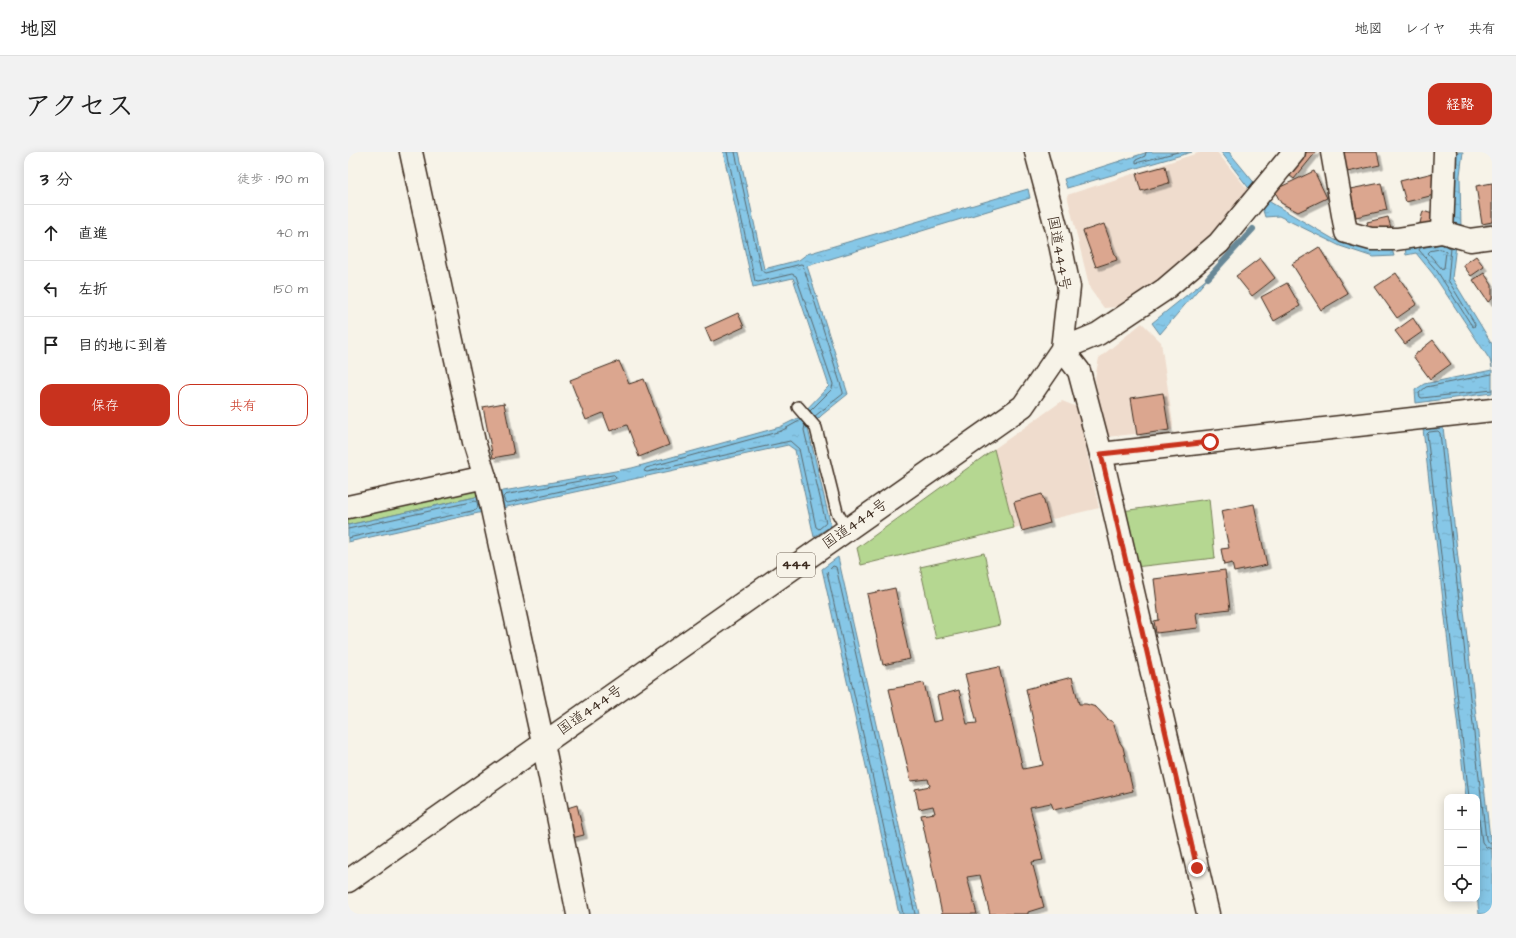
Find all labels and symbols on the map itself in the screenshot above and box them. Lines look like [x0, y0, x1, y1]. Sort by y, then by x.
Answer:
street label: 国道444号 [1042, 214, 1076, 292]
route start [1201, 433, 1219, 451]
street label: 国道444号 [818, 494, 892, 554]
road number: 444 [777, 553, 815, 577]
street label: 国道444号 [553, 680, 627, 740]
route end [1188, 859, 1206, 877]

